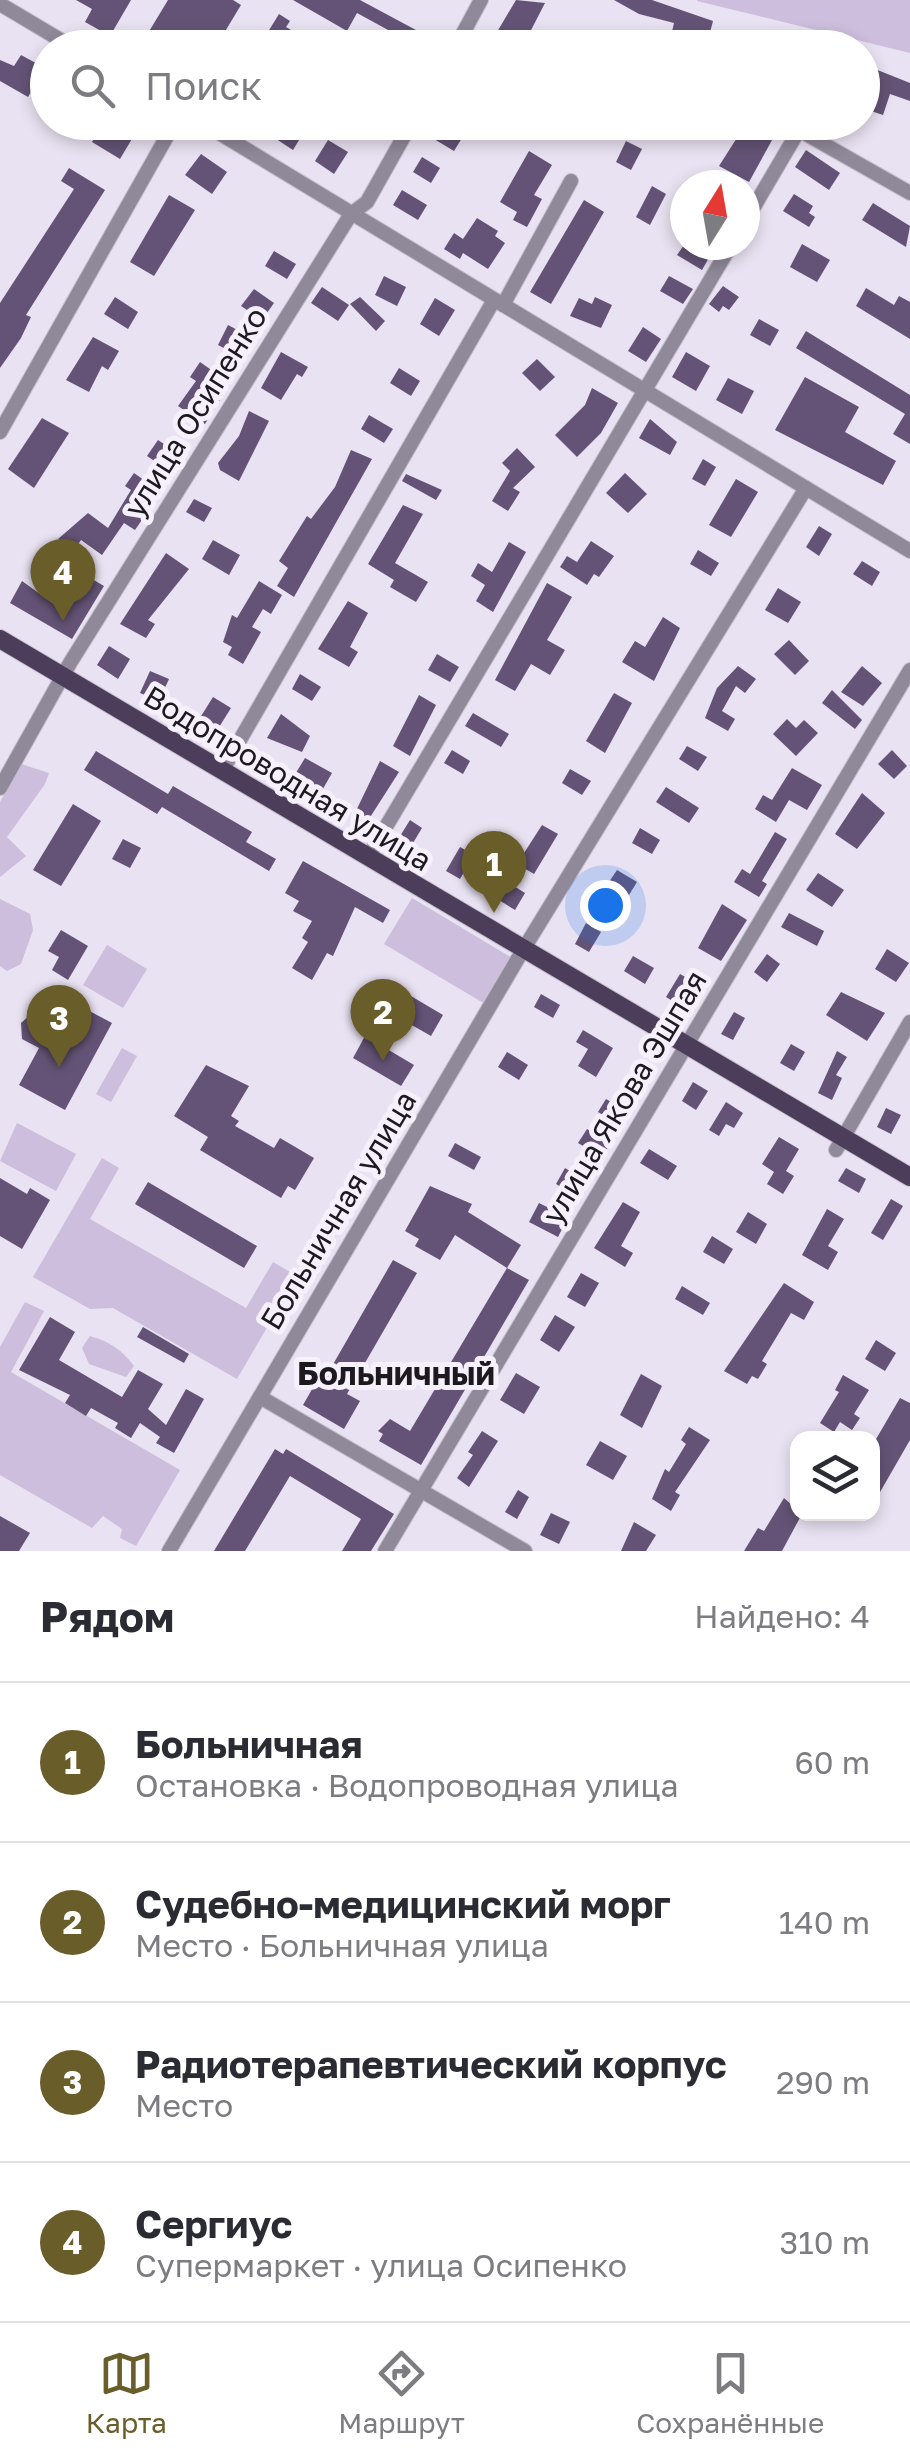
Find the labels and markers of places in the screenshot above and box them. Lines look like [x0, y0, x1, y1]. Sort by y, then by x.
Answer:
pin: 4 [30, 538, 96, 621]
pin: 1 [462, 830, 526, 913]
pin: 2 [350, 978, 416, 1061]
pin: 3 [27, 984, 92, 1067]

